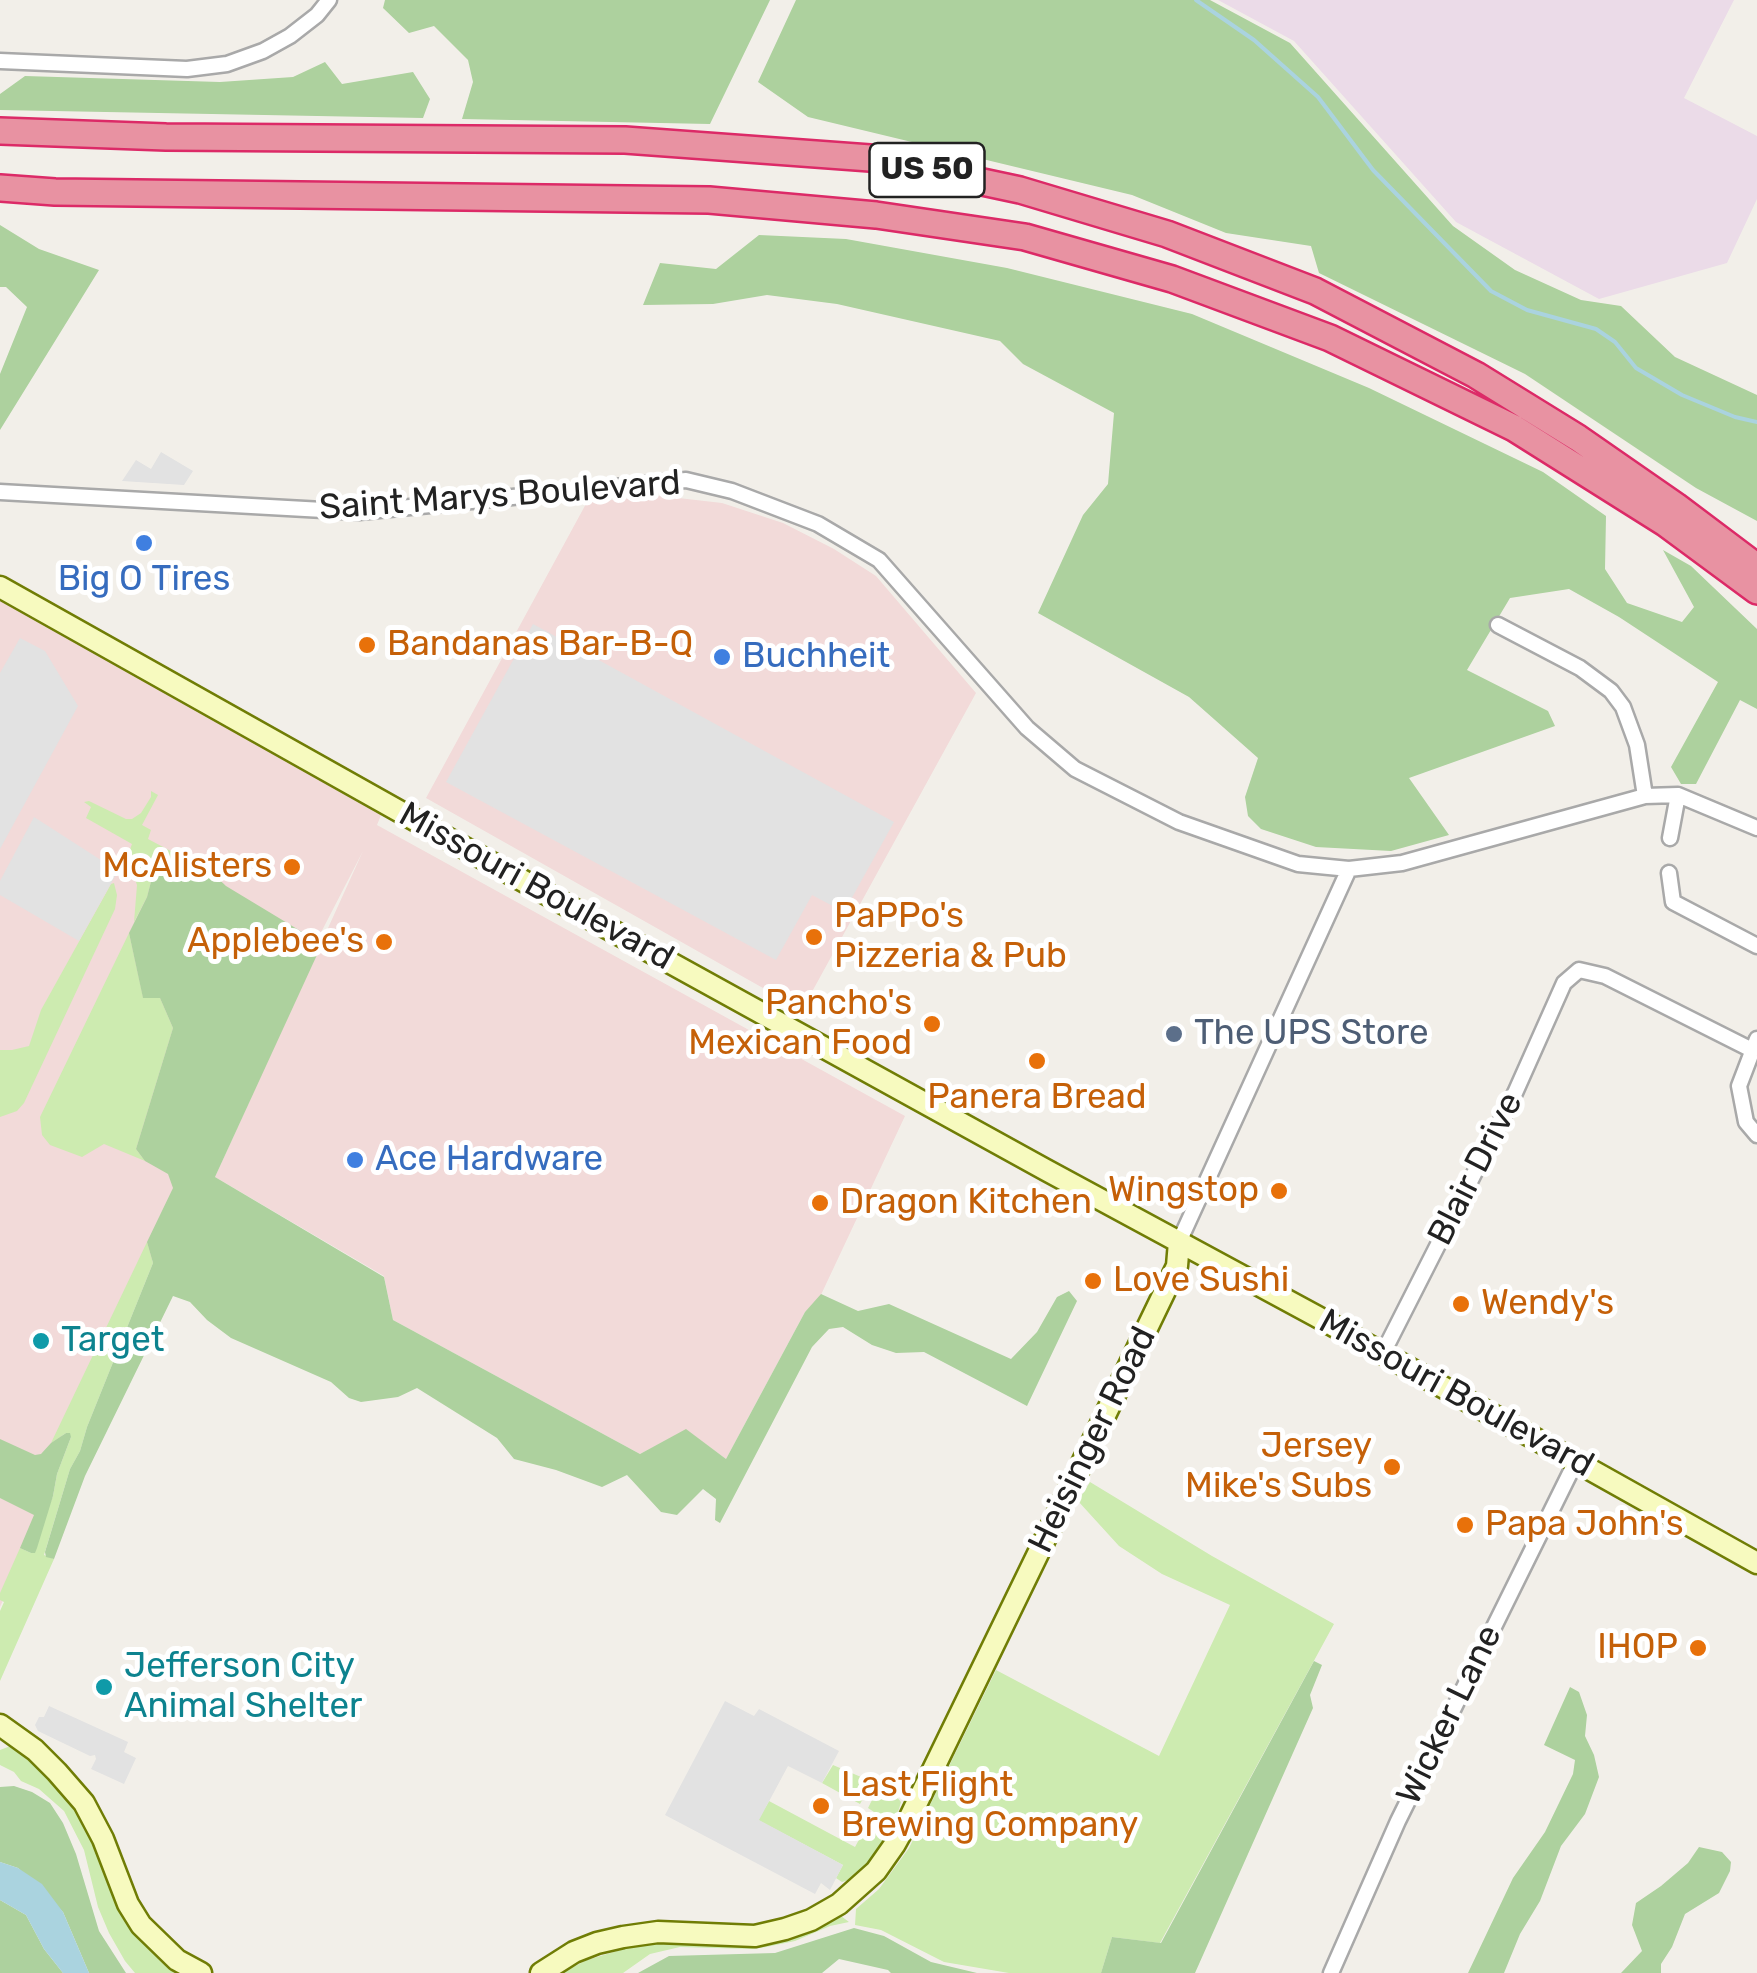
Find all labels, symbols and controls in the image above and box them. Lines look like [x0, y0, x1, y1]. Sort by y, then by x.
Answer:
road number: US 50 [870, 143, 984, 197]
street label: Saint Marys Boulevard [318, 462, 682, 530]
marker: Big O Tires [133, 532, 155, 554]
place label: Big O Tires [58, 559, 230, 601]
place label: Bandanas Bar-B-Q [387, 624, 693, 666]
marker: Bandanas Bar-B-Q [356, 634, 378, 656]
place label: Buchheit [742, 636, 890, 678]
marker: Buchheit [711, 646, 733, 668]
street label: Missouri Boulevard [391, 794, 681, 980]
place label: McAlisters [102, 846, 272, 888]
marker: McAlisters [281, 856, 303, 878]
place label: PaPPo's Pizzeria & Pub [834, 896, 1067, 978]
place label: Applebee's [187, 921, 364, 963]
marker: PaPPo's Pizzeria & Pub [803, 926, 825, 948]
marker: Applebee's [373, 931, 395, 953]
place label: Pancho's Mexican Food [688, 983, 912, 1065]
marker: Pancho's Mexican Food [921, 1013, 943, 1035]
place label: The UPS Store [1194, 1013, 1429, 1055]
marker: The UPS Store [1163, 1023, 1185, 1045]
marker: Panera Bread [1026, 1050, 1048, 1072]
place label: Panera Bread [927, 1077, 1147, 1119]
street label: Blair Drive [1420, 1086, 1532, 1252]
place label: Ace Hardware [375, 1139, 603, 1181]
marker: Ace Hardware [344, 1149, 366, 1171]
place label: Wingstop [1108, 1170, 1259, 1212]
marker: Wingstop [1268, 1180, 1290, 1202]
place label: Dragon Kitchen [840, 1182, 1092, 1224]
marker: Dragon Kitchen [809, 1192, 831, 1214]
place label: Love Sushi [1113, 1260, 1289, 1302]
marker: Love Sushi [1082, 1270, 1104, 1292]
place label: Wendy's [1481, 1283, 1614, 1325]
marker: Wendy's [1450, 1293, 1472, 1315]
street label: Missouri Boulevard [1311, 1301, 1601, 1487]
place label: Target [61, 1320, 164, 1362]
street label: Heisinger Road [1020, 1320, 1166, 1560]
marker: Target [30, 1330, 52, 1352]
place label: Jersey Mike's Subs [1185, 1426, 1372, 1508]
marker: Jersey Mike's Subs [1381, 1456, 1403, 1478]
place label: Papa John's [1485, 1504, 1684, 1546]
marker: Papa John's [1454, 1514, 1476, 1536]
street label: Wicker Lane [1389, 1618, 1511, 1812]
place label: IHOP [1597, 1627, 1678, 1669]
marker: IHOP [1687, 1637, 1709, 1659]
place label: Jefferson City Animal Shelter [124, 1646, 362, 1728]
marker: Jefferson City Animal Shelter [93, 1676, 115, 1698]
place label: Last Flight Brewing Company [841, 1765, 1138, 1847]
marker: Last Flight Brewing Company [810, 1795, 832, 1817]

